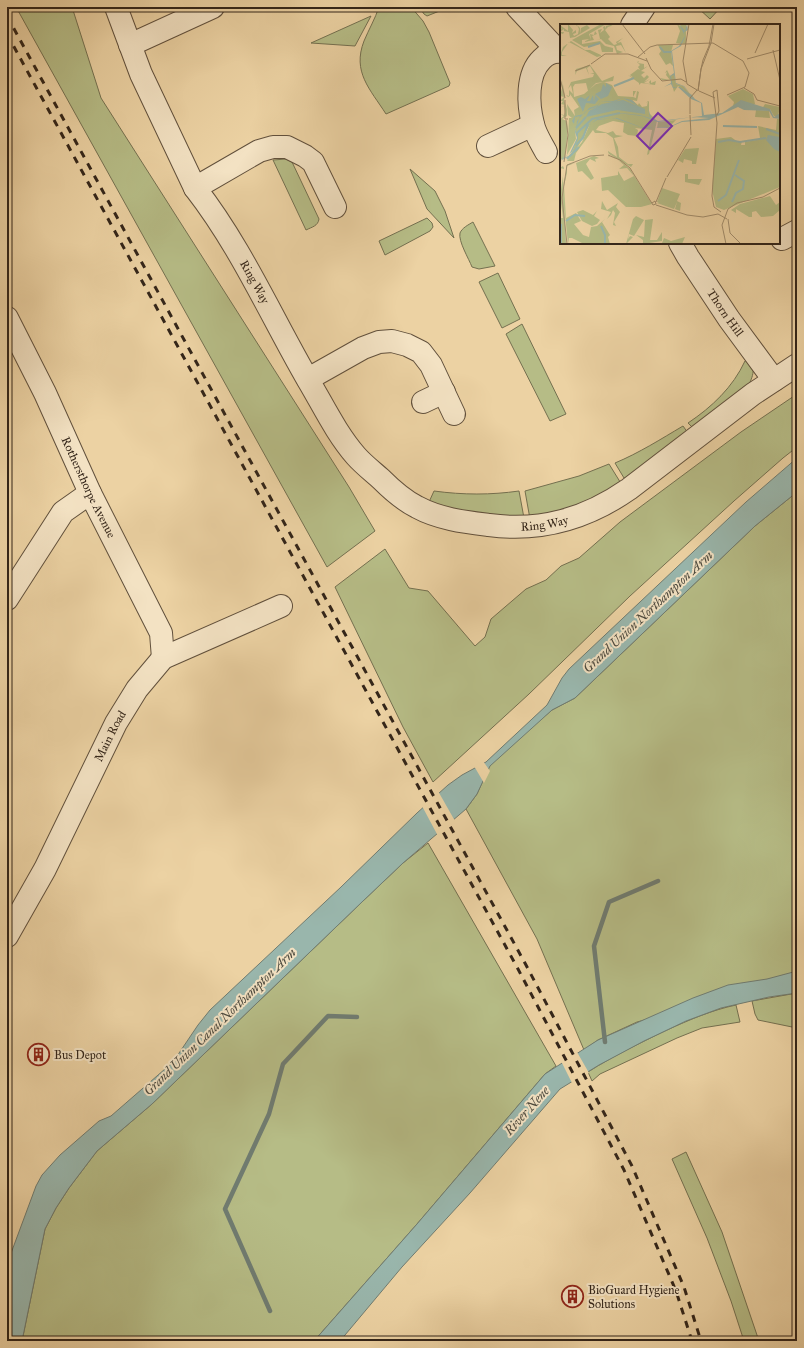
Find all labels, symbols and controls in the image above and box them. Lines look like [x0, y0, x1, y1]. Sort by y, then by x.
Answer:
inset map [560, 24, 780, 244]
street label: Ring Way [237, 257, 272, 307]
street label: Thorn Hill [704, 286, 747, 340]
street label: Rothersthorpe Avenue [59, 435, 119, 540]
street label: Ring Way [521, 512, 570, 534]
water label: Grand Union Northampton Arm [580, 547, 717, 676]
street label: Main Road [91, 708, 129, 764]
water label: Grand Union Canal Northampton Arm [140, 944, 300, 1099]
building icon: Bus Depot [25, 1042, 51, 1068]
place label: Bus Depot [54, 1048, 107, 1062]
water label: River Nene [500, 1082, 554, 1139]
place label: BioGuard Hygiene Solutions [588, 1283, 680, 1311]
building icon: BioGuard Hygiene Solutions [560, 1284, 586, 1310]

